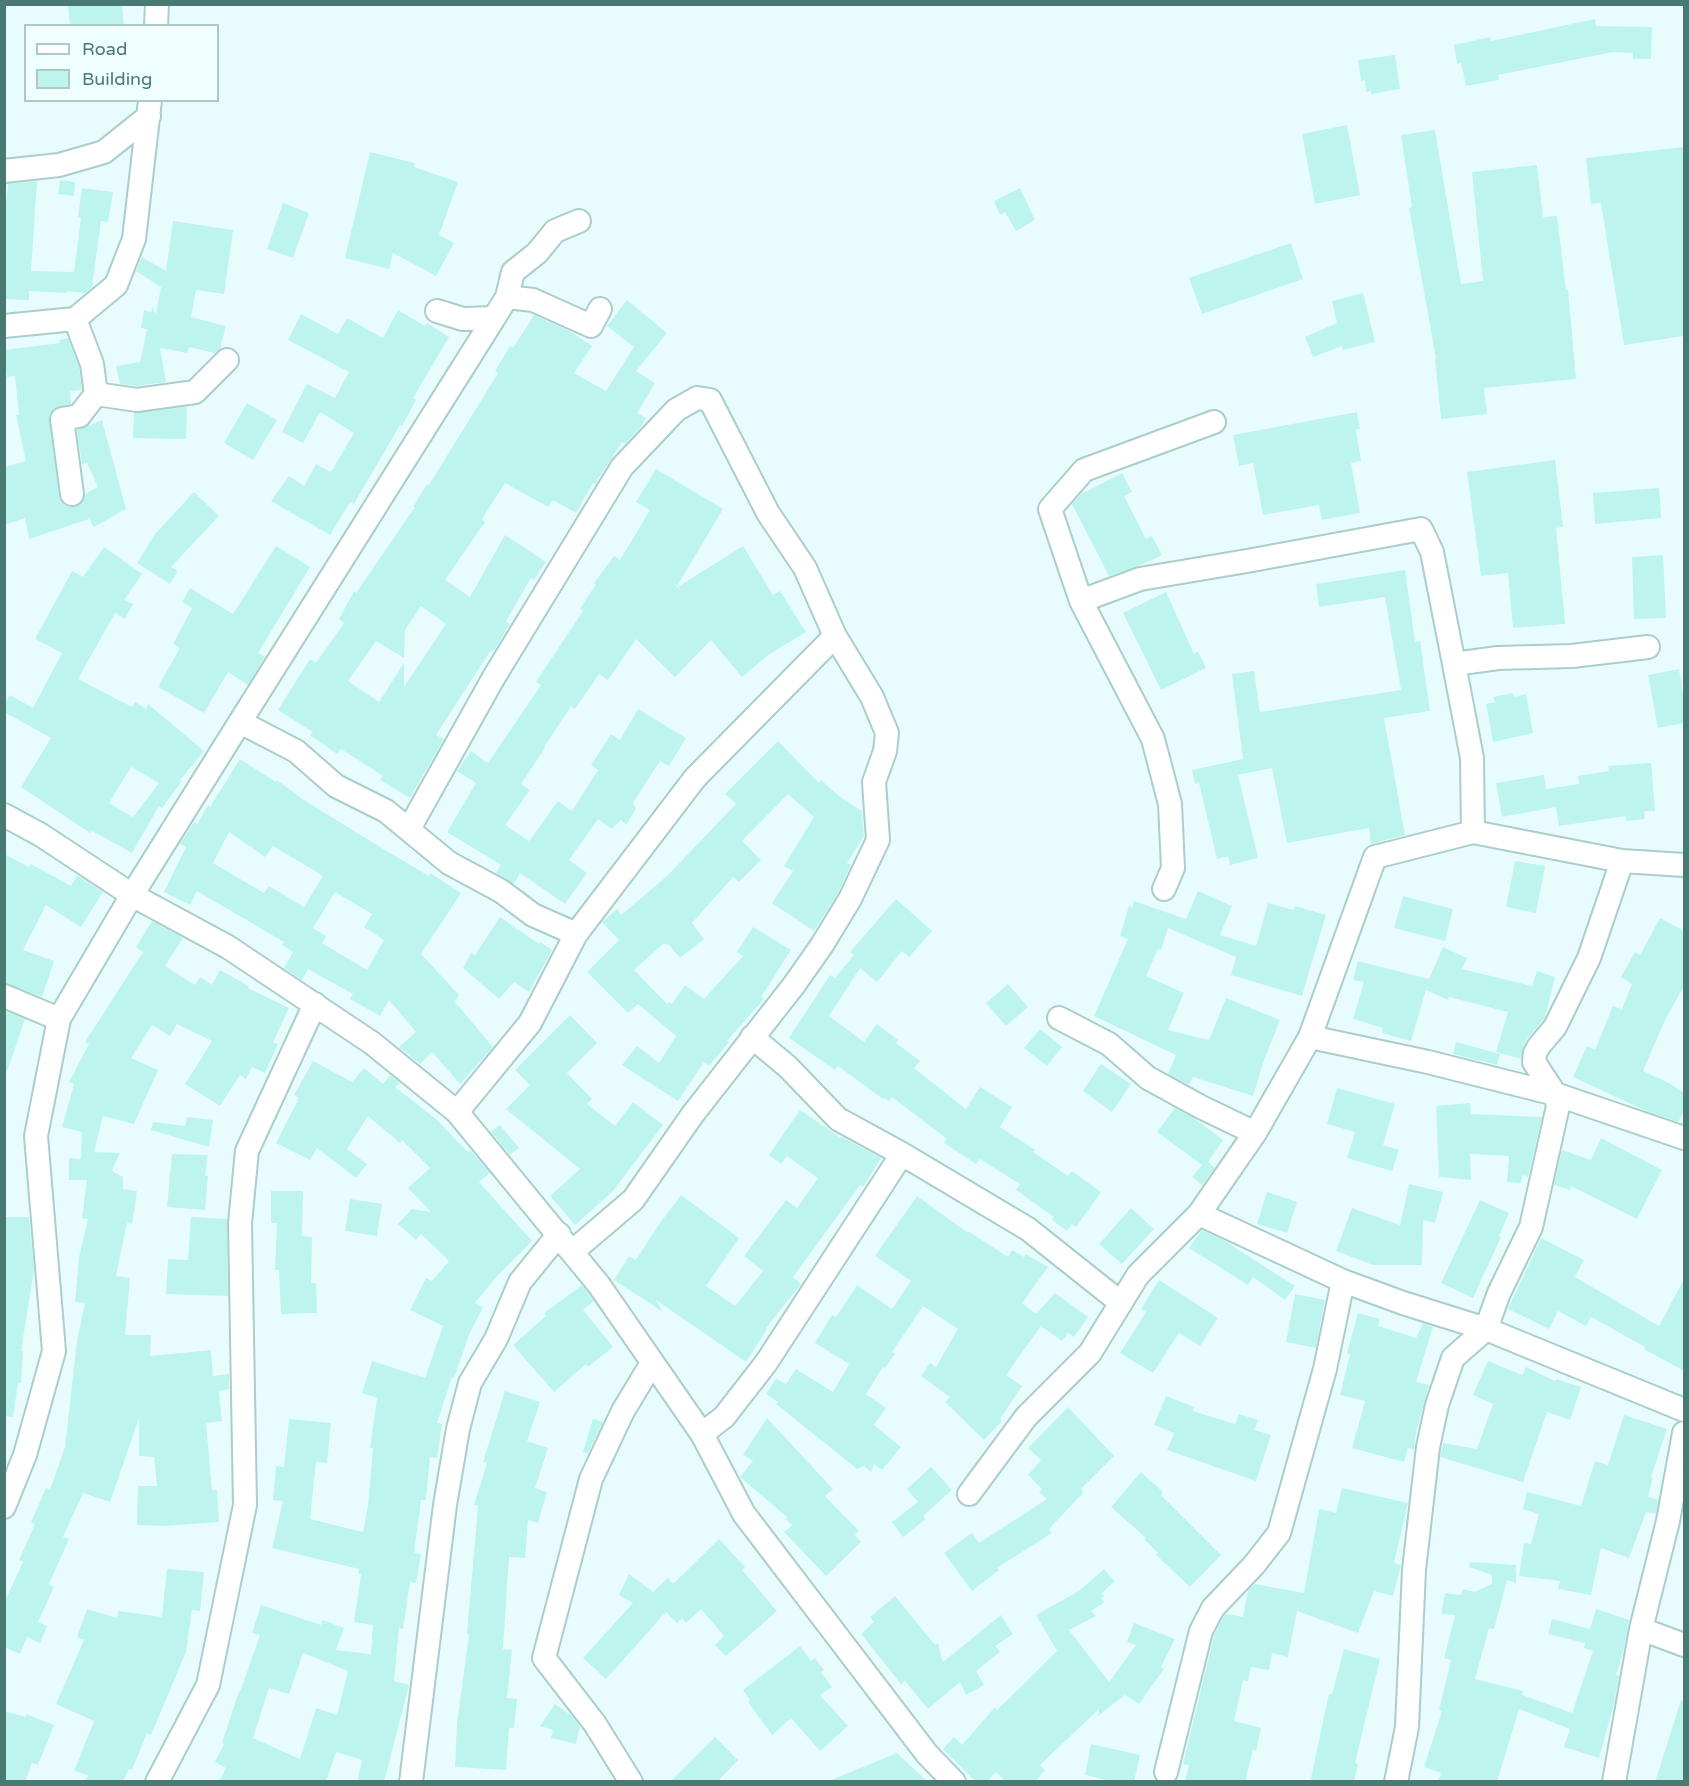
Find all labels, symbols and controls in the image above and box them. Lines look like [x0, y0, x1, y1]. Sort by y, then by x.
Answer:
legend [24, 24, 219, 102]
text: Road [82, 38, 127, 60]
text: Building [82, 68, 152, 90]

